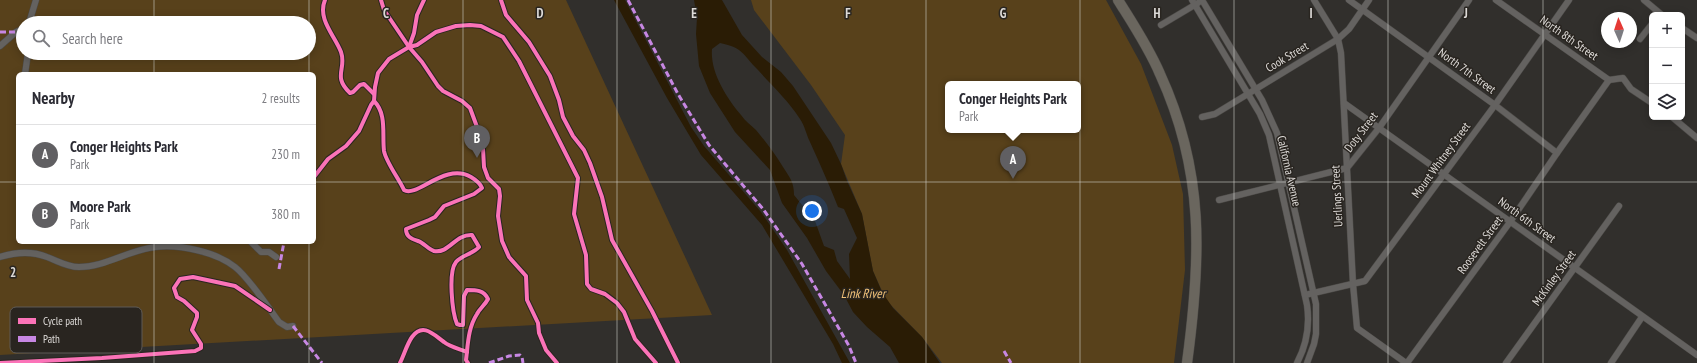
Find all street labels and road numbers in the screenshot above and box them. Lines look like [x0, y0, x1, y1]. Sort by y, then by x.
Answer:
street label: North 8th Street [1537, 12, 1602, 64]
street label: Cook Street [1263, 38, 1311, 75]
street label: North 7th Street [1436, 45, 1500, 97]
street label: Doty Street [1341, 108, 1381, 155]
street label: Mount Whitney Street [1408, 118, 1473, 200]
street label: California Avenue [1274, 134, 1305, 208]
street label: Uerlings Street [1327, 164, 1346, 227]
street label: North 6th Street [1495, 194, 1560, 246]
street label: Roosevelt Street [1454, 212, 1506, 276]
street label: McKinley Street [1528, 247, 1579, 308]

